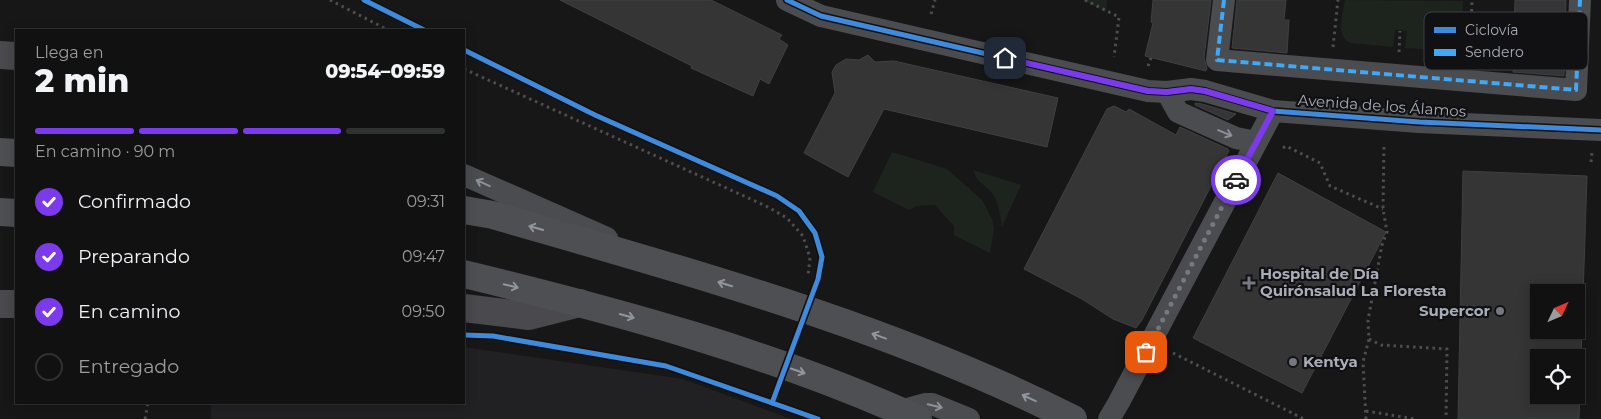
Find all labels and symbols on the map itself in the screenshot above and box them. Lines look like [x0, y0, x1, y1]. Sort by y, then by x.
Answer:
legend [1424, 12, 1588, 70]
text: Ciclovía [1465, 21, 1518, 39]
pin [984, 37, 1026, 79]
text: Sendero [1465, 43, 1524, 61]
street label: Avenida de los Álamos [1297, 90, 1467, 121]
one-way arrow [1217, 129, 1232, 138]
courier [1211, 155, 1261, 205]
one-way arrow [476, 178, 491, 188]
one-way arrow [529, 222, 545, 232]
place label: Hospital de Día Quirónsalud La Floresta [1260, 264, 1447, 300]
marker: Hospital de Día Quirónsalud La Floresta [1242, 276, 1256, 290]
one-way arrow [718, 278, 734, 288]
one-way arrow [503, 282, 519, 291]
north arrow [1530, 284, 1585, 339]
place label: Supercor [1419, 301, 1491, 320]
marker: Supercor [1494, 305, 1506, 317]
one-way arrow [619, 312, 635, 322]
one-way arrow [872, 331, 887, 340]
pin [1125, 331, 1167, 373]
place label: Kentya [1303, 352, 1358, 371]
marker: Kentya [1287, 356, 1299, 368]
one-way arrow [790, 367, 806, 376]
one-way arrow [1022, 393, 1037, 402]
one-way arrow [927, 402, 943, 411]

